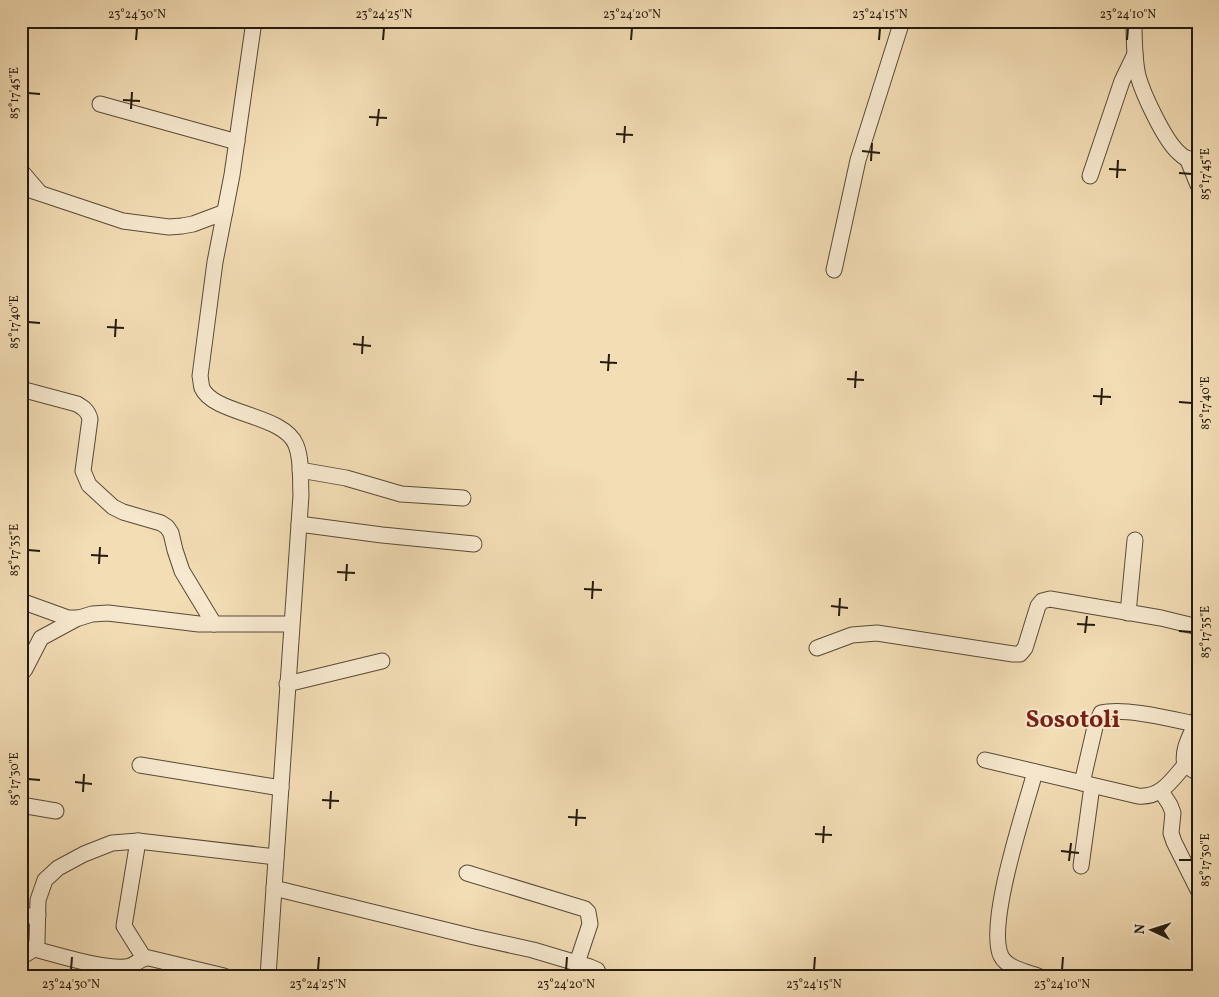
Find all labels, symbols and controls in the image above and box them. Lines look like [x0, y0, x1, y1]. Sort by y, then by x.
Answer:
text: 23°24'30"N [108, 7, 166, 23]
text: 23°24'25"N [356, 7, 413, 23]
text: 23°24'20"N [603, 7, 661, 23]
text: 23°24'15"N [852, 7, 908, 23]
text: 23°24'10"N [1100, 7, 1156, 23]
text: 85°17'45"E [7, 67, 23, 119]
text: 85°17'45"E [1198, 148, 1214, 200]
text: 85°17'40"E [7, 295, 23, 349]
text: 85°17'40"E [1198, 376, 1214, 430]
text: 85°17'35"E [7, 524, 23, 576]
text: 85°17'35"E [1198, 606, 1214, 658]
district label: Sosotoli [1026, 703, 1120, 738]
text: 85°17'30"E [7, 752, 23, 806]
text: 85°17'30"E [1198, 833, 1214, 887]
north arrow [1126, 904, 1176, 954]
text: N [1131, 923, 1150, 935]
text: 23°24'30"N [42, 977, 100, 993]
text: 23°24'25"N [290, 977, 347, 993]
text: 23°24'20"N [537, 977, 595, 993]
text: 23°24'15"N [786, 977, 842, 993]
text: 23°24'10"N [1034, 977, 1090, 993]

